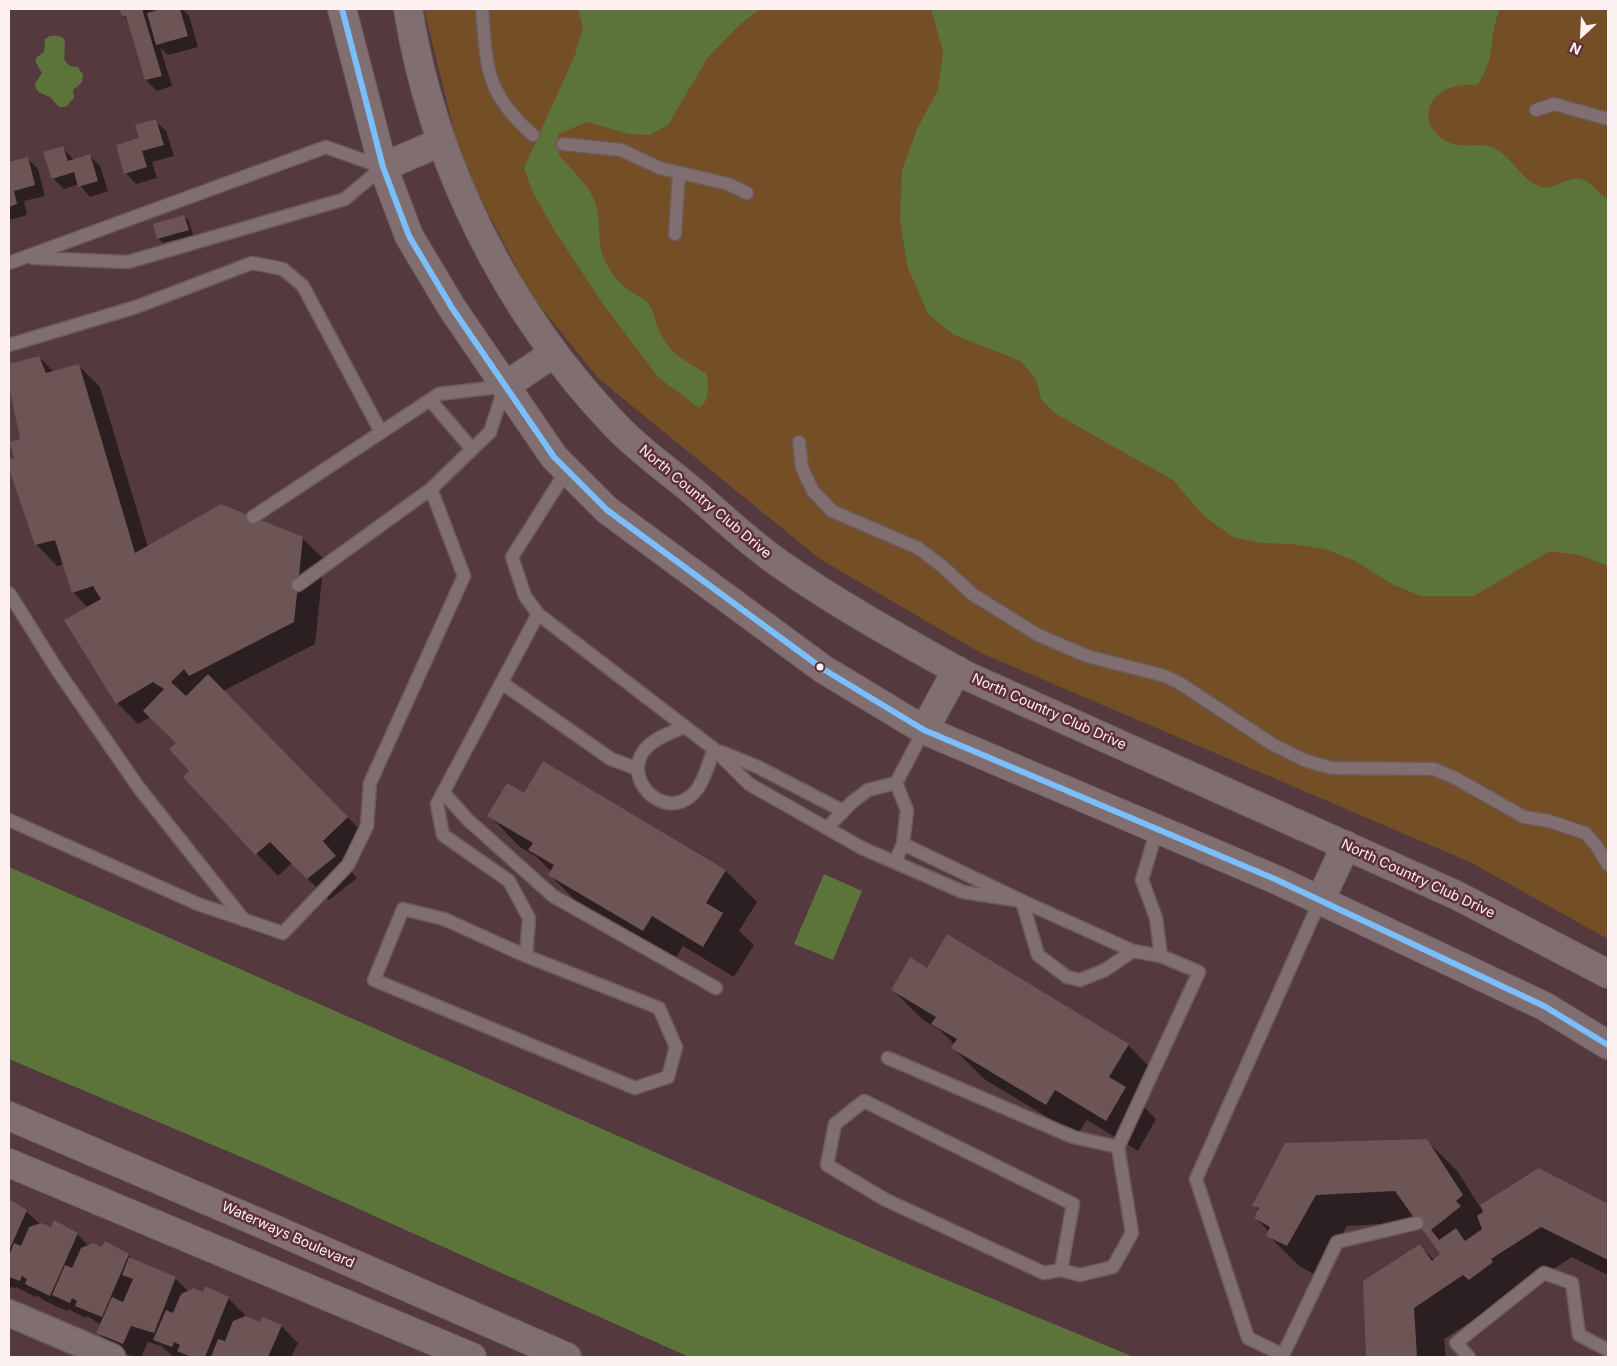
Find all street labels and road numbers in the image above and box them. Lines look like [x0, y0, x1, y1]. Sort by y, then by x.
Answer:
street label: North Country Club Drive [635, 442, 775, 562]
street label: North Country Club Drive [969, 670, 1129, 754]
street label: North Country Club Drive [1339, 836, 1497, 922]
street label: Waterways Boulevard [219, 1198, 357, 1272]

